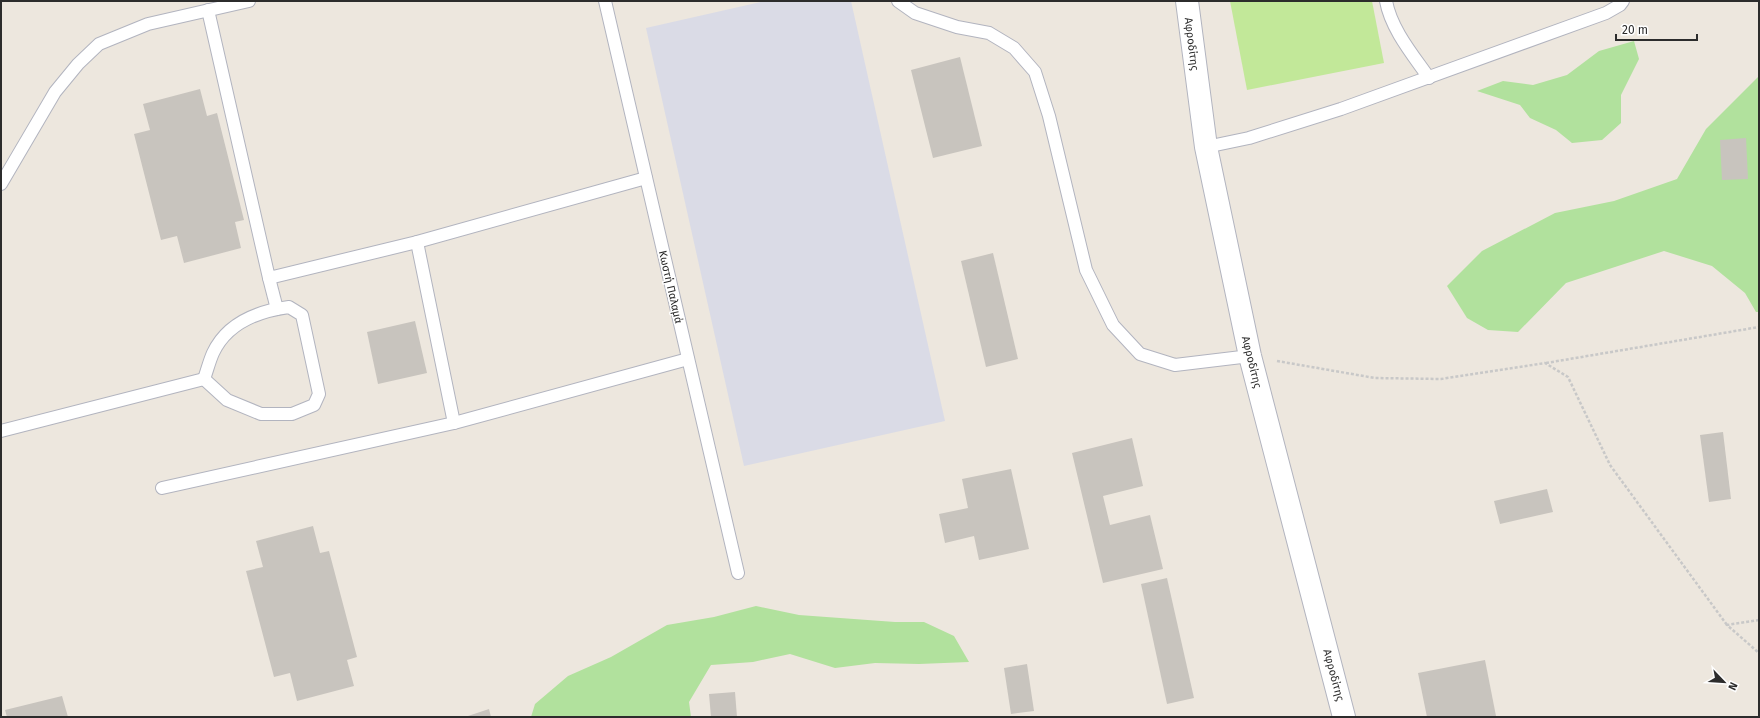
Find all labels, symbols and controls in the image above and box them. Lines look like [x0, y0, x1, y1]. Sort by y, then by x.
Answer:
scale bar [1616, 16, 1697, 42]
street label: Αφροδίτης [1182, 17, 1201, 71]
text: 20 m [1622, 23, 1648, 37]
street label: Κωστή Παλαμά [656, 249, 685, 325]
street label: Αφροδίτης [1239, 335, 1264, 390]
street label: Αφροδίτης [1320, 648, 1347, 703]
north arrow [1704, 662, 1744, 702]
text: N [1725, 680, 1740, 692]

